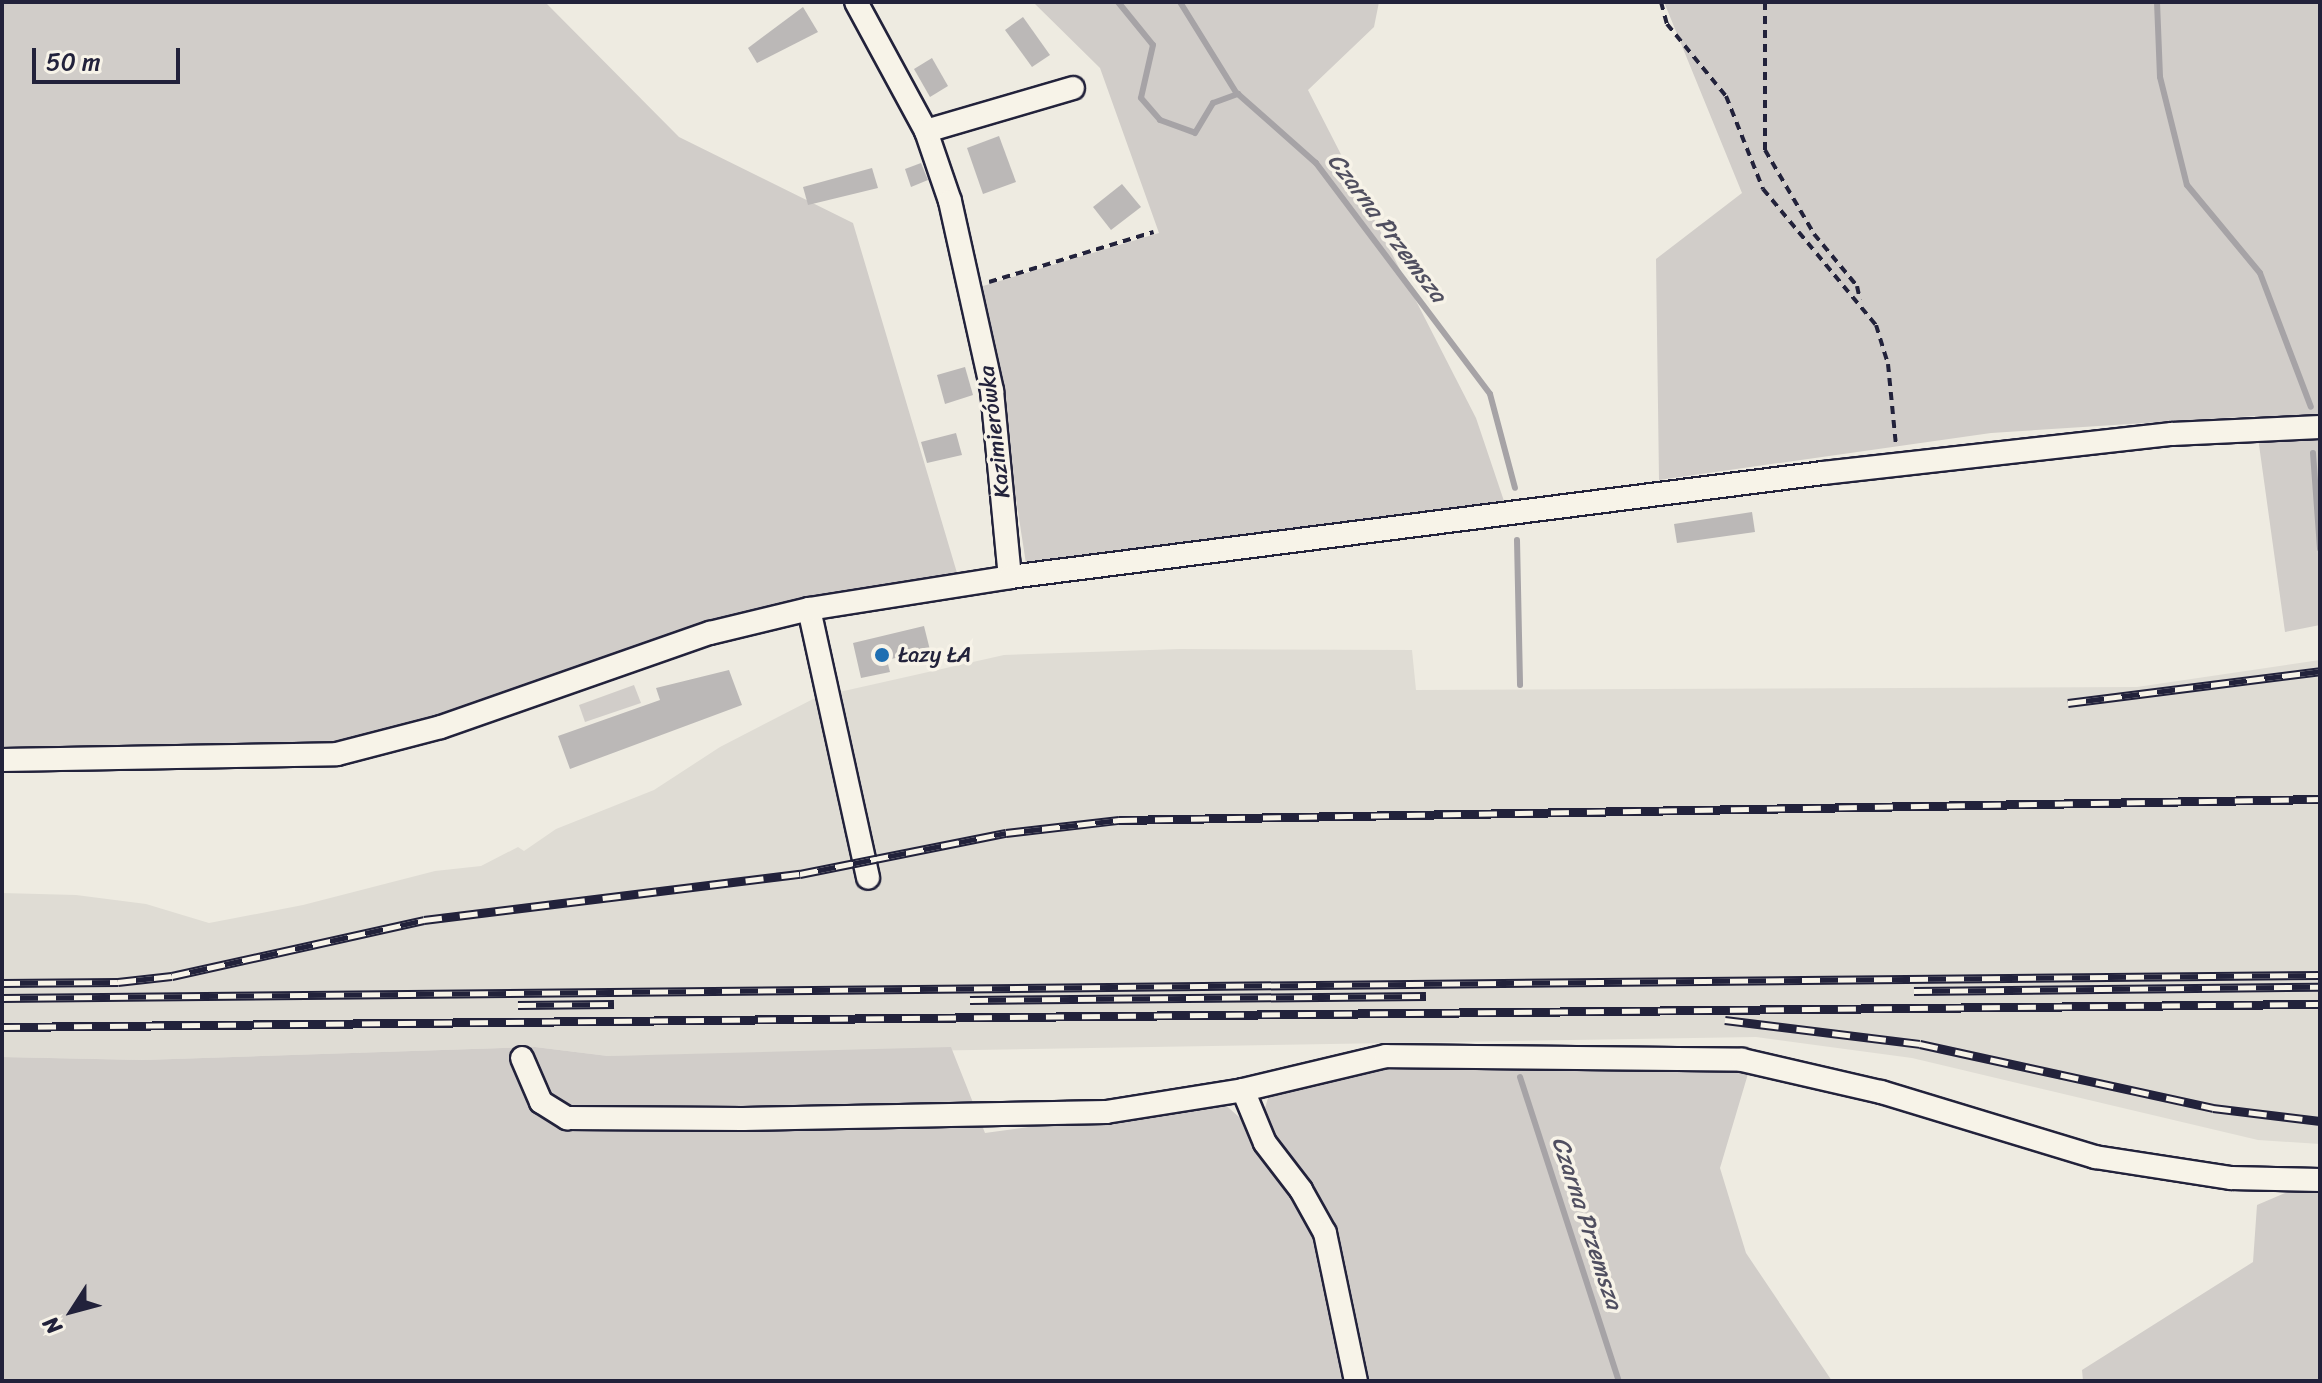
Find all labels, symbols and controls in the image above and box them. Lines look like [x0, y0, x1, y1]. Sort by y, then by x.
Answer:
scale bar [36, 32, 184, 82]
text: 50 m [46, 41, 101, 83]
water label: Czarna Przemsza [1321, 147, 1453, 309]
street label: Kazimierówka [973, 364, 1015, 500]
place label: Łazy ŁA [898, 642, 971, 668]
marker: Łazy ŁA [873, 646, 891, 664]
water label: Czarna Przemsza [1545, 1133, 1629, 1313]
north arrow [32, 1271, 112, 1351]
text: N [32, 1308, 72, 1343]

